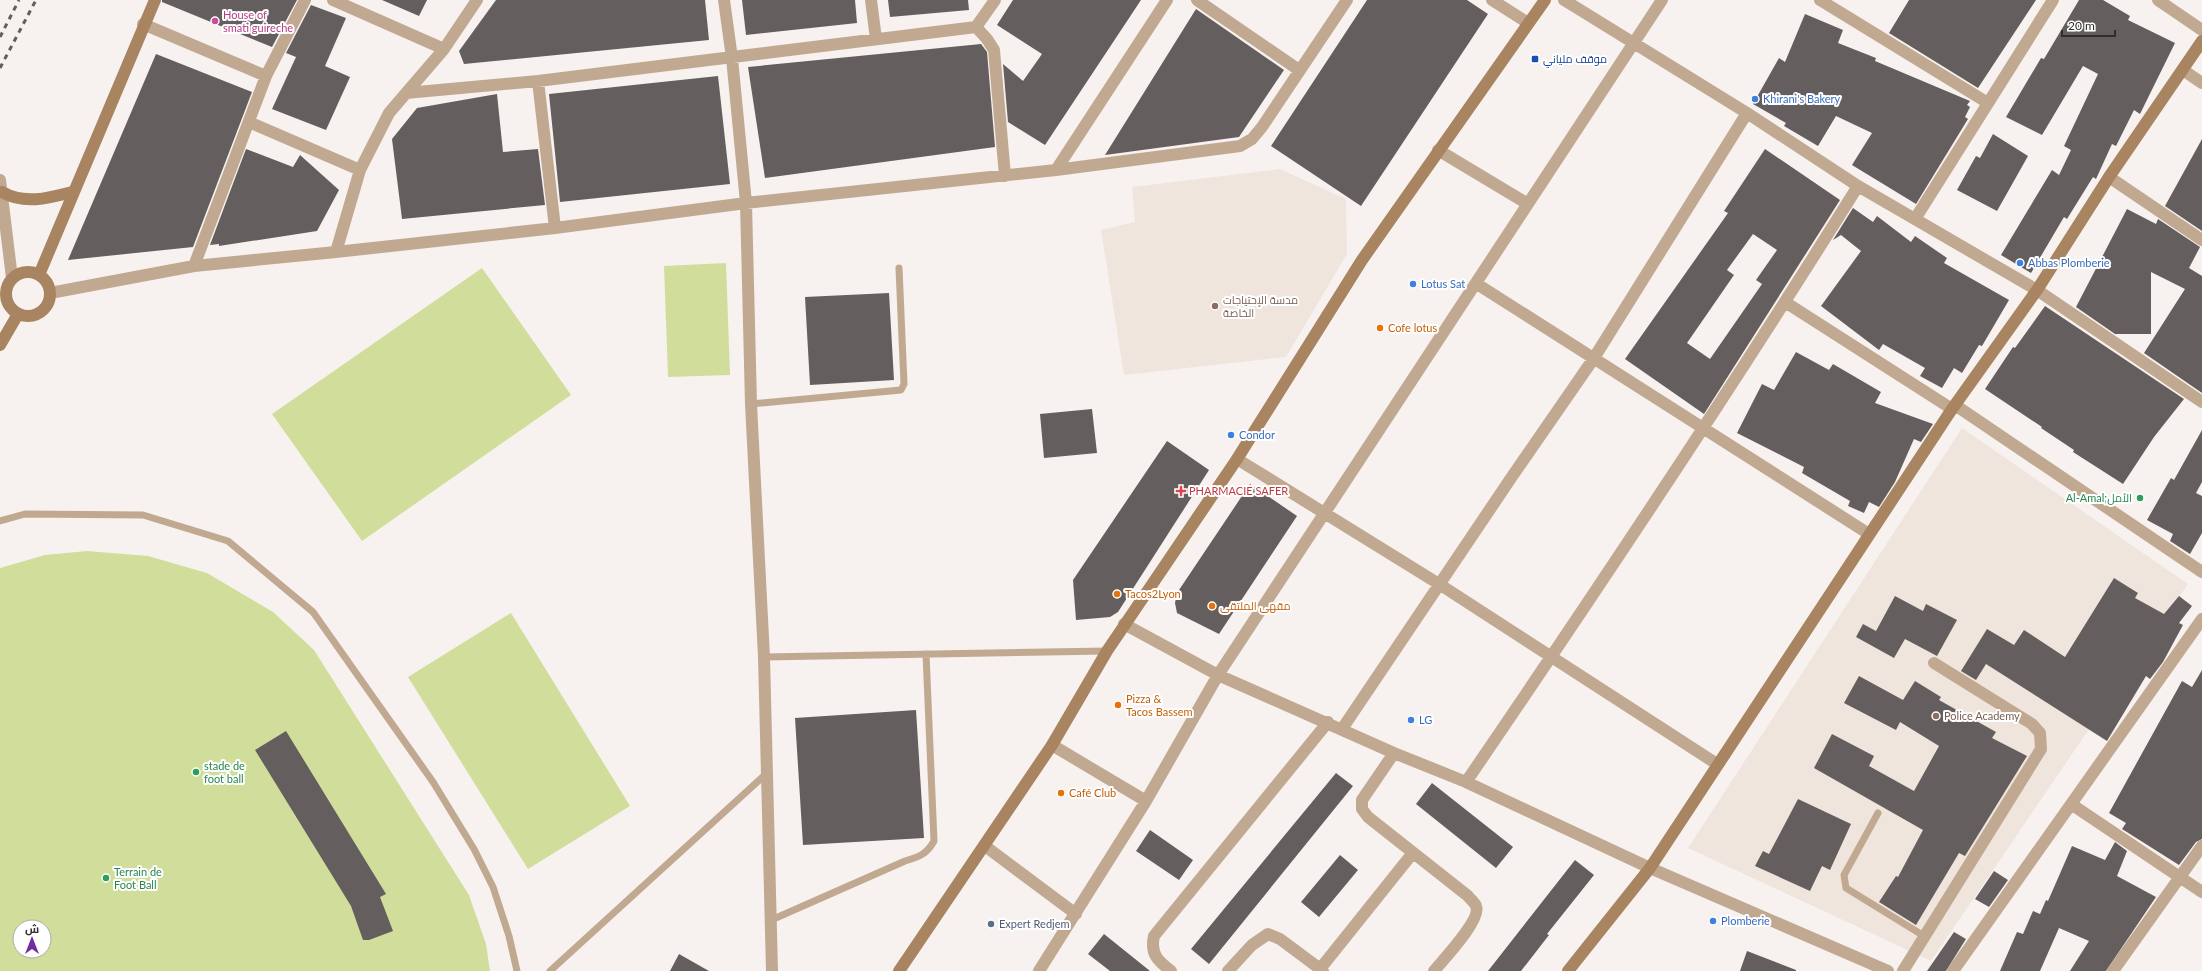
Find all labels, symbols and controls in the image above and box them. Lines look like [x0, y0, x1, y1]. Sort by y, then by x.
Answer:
place label: House of smati guireche [223, 8, 293, 34]
scale bar [2062, 12, 2115, 38]
marker: House of smati guireche [210, 16, 220, 26]
text: 20 m [2068, 18, 2095, 33]
place label: موقف ملياني [1543, 52, 1607, 68]
marker: موقف ملياني [1530, 54, 1540, 64]
place label: Khirani's Bakery [1763, 92, 1841, 105]
marker: Khirani's Bakery [1750, 94, 1760, 104]
place label: Abbas Plomberie [2028, 256, 2110, 269]
marker: Abbas Plomberie [2015, 258, 2025, 268]
place label: Lotus Sat [1421, 277, 1465, 290]
marker: Lotus Sat [1408, 279, 1418, 289]
place label: مدسة الإحتياجات الخاصة [1223, 293, 1298, 319]
marker: مدسة الإحتياجات الخاصة [1210, 301, 1220, 311]
place label: Cofe lotus [1388, 321, 1437, 334]
marker: Cofe lotus [1375, 323, 1385, 333]
place label: Condor [1239, 428, 1275, 441]
marker: Condor [1226, 430, 1236, 440]
place label: PHARMACIE SAFER [1189, 484, 1288, 497]
marker: PHARMACIE SAFER [1176, 486, 1186, 496]
place label: Al-Amal;الأمل [2066, 491, 2132, 505]
marker: Al-Amal;الأمل [2135, 493, 2145, 503]
place label: Tacos2Lyon [1125, 587, 1181, 600]
marker: Tacos2Lyon [1112, 589, 1122, 599]
place label: مقهى الملتقى [1220, 599, 1291, 613]
marker: مقهى الملتقى [1207, 601, 1217, 611]
place label: Pizza & Tacos Bassem [1126, 692, 1193, 718]
marker: Pizza & Tacos Bassem [1113, 700, 1123, 710]
place label: Police Academy [1944, 709, 2020, 722]
marker: Police Academy [1931, 711, 1941, 721]
place label: LG [1419, 713, 1432, 726]
marker: LG [1406, 715, 1416, 725]
place label: stade de foot ball [204, 759, 245, 785]
marker: stade de foot ball [191, 767, 201, 777]
place label: Café Club [1069, 786, 1116, 799]
marker: Café Club [1056, 788, 1066, 798]
place label: Terrain de Foot Ball [114, 865, 162, 891]
marker: Terrain de Foot Ball [101, 873, 111, 883]
place label: Plomberie [1721, 914, 1770, 927]
marker: Plomberie [1708, 916, 1718, 926]
place label: Expert Redjem [999, 917, 1070, 930]
north arrow [12, 919, 52, 959]
marker: Expert Redjem [986, 919, 996, 929]
text: ش [25, 922, 39, 936]

